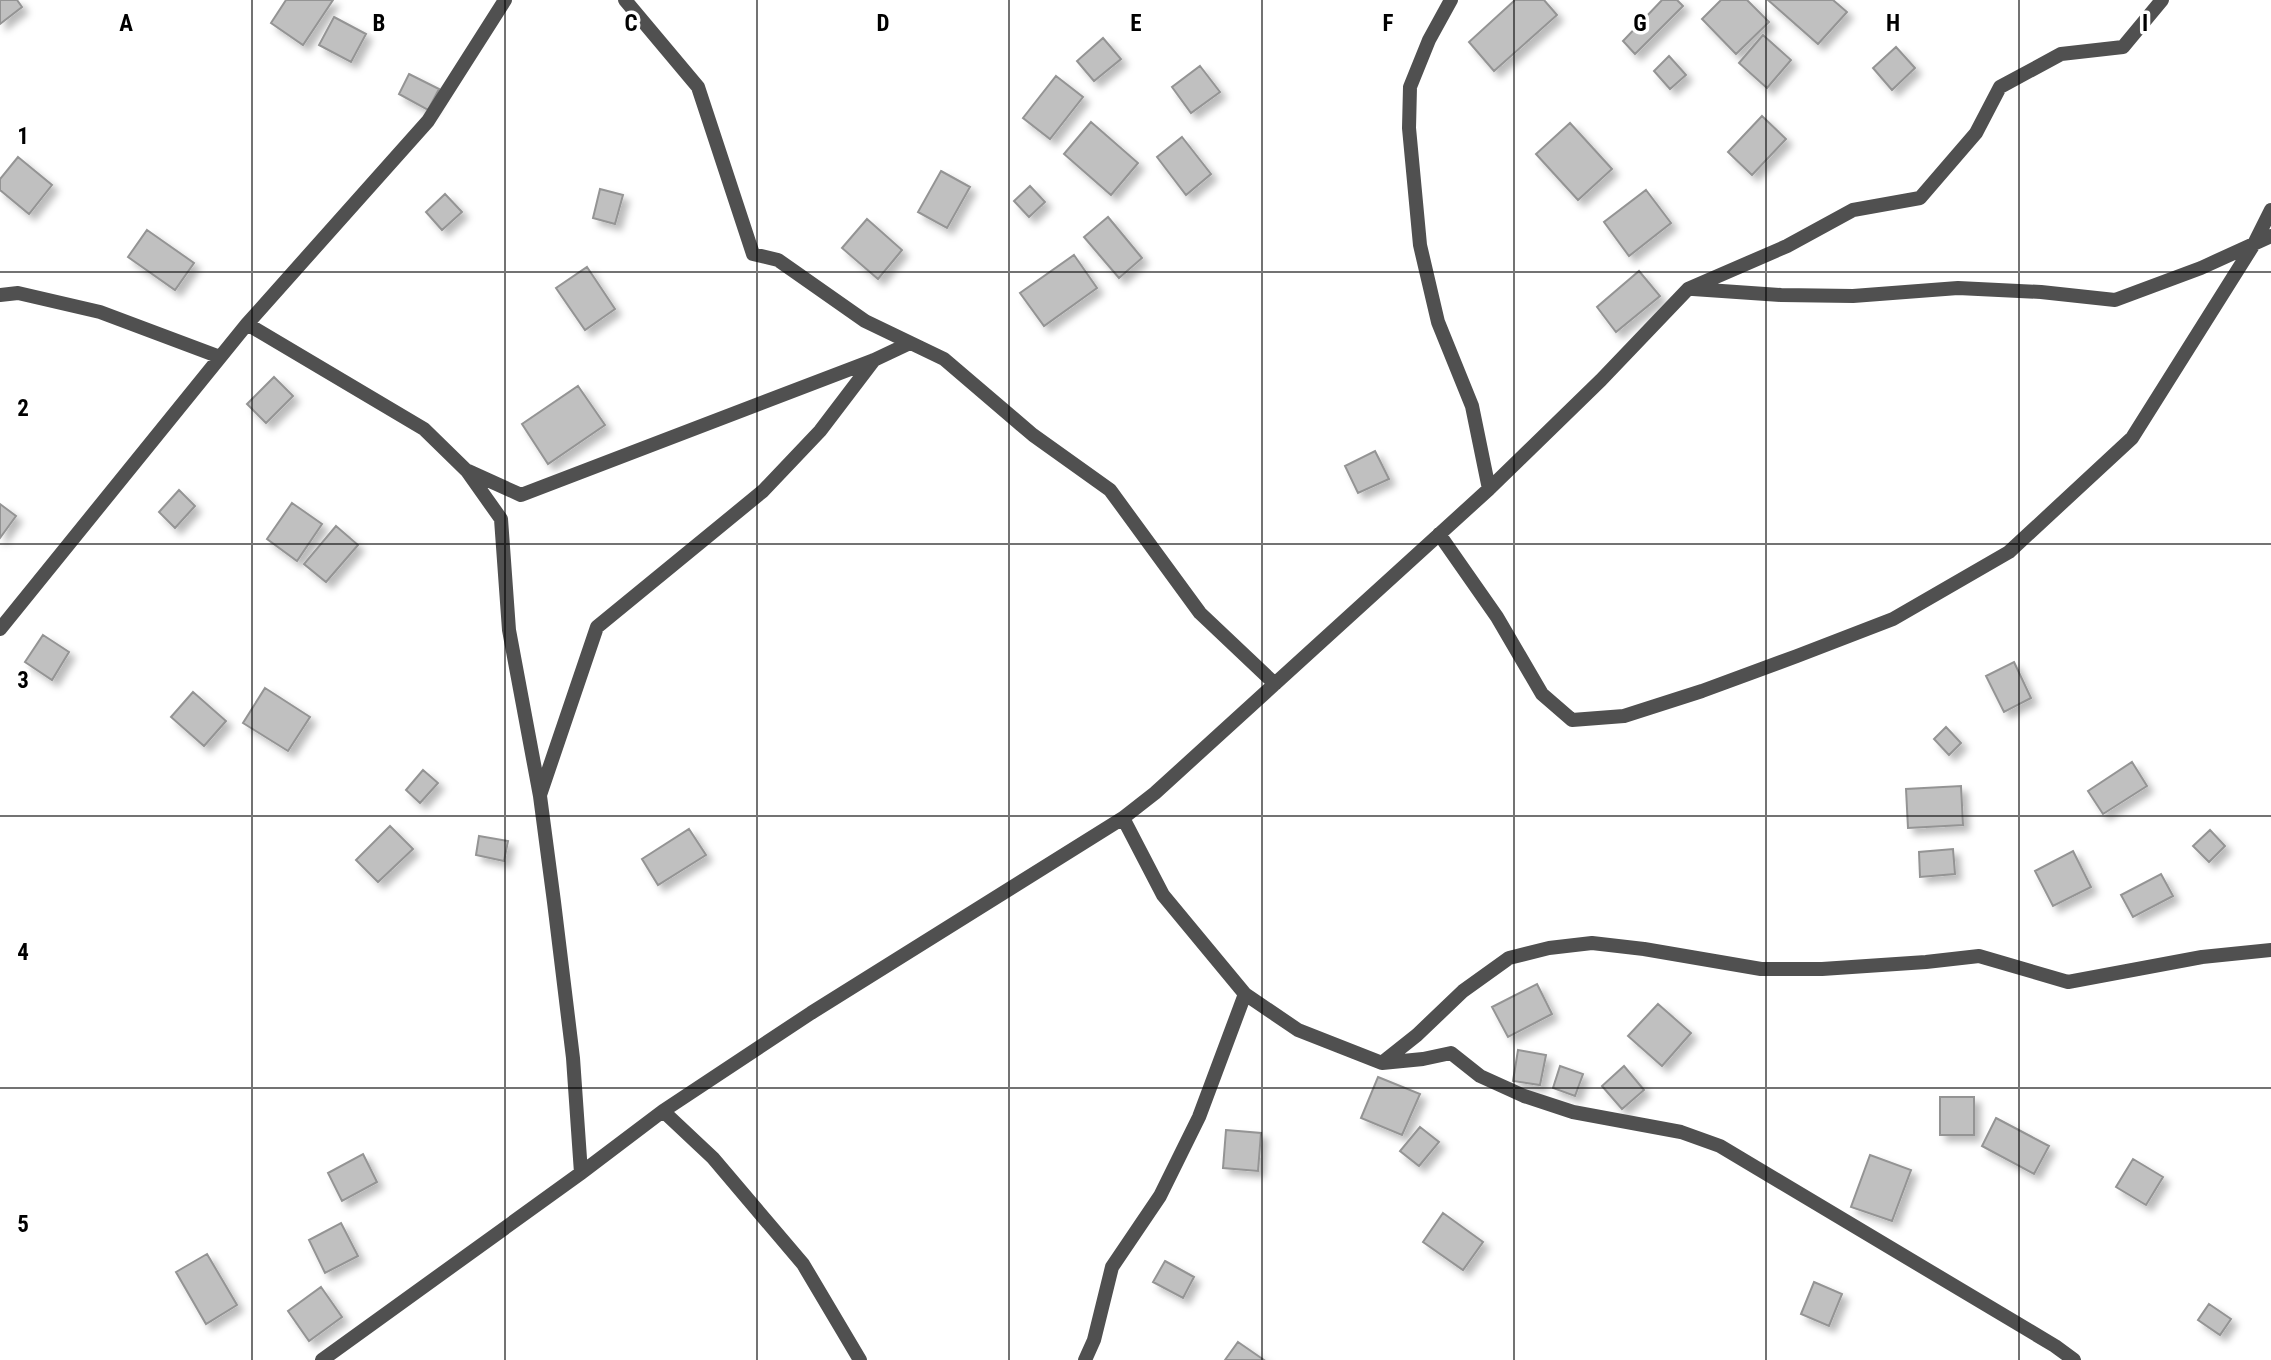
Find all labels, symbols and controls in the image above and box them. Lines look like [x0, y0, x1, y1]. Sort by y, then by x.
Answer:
text: A [119, 10, 133, 37]
text: B [373, 10, 385, 37]
text: C [624, 10, 638, 37]
text: D [877, 10, 890, 37]
text: E [1130, 10, 1142, 37]
text: F [1383, 10, 1394, 37]
text: G [1633, 10, 1647, 37]
text: H [1886, 10, 1900, 37]
text: I [2142, 10, 2148, 37]
text: 1 [17, 123, 29, 150]
text: 2 [17, 395, 29, 422]
text: 3 [17, 667, 29, 694]
text: 4 [17, 939, 29, 966]
text: 5 [17, 1211, 29, 1238]

